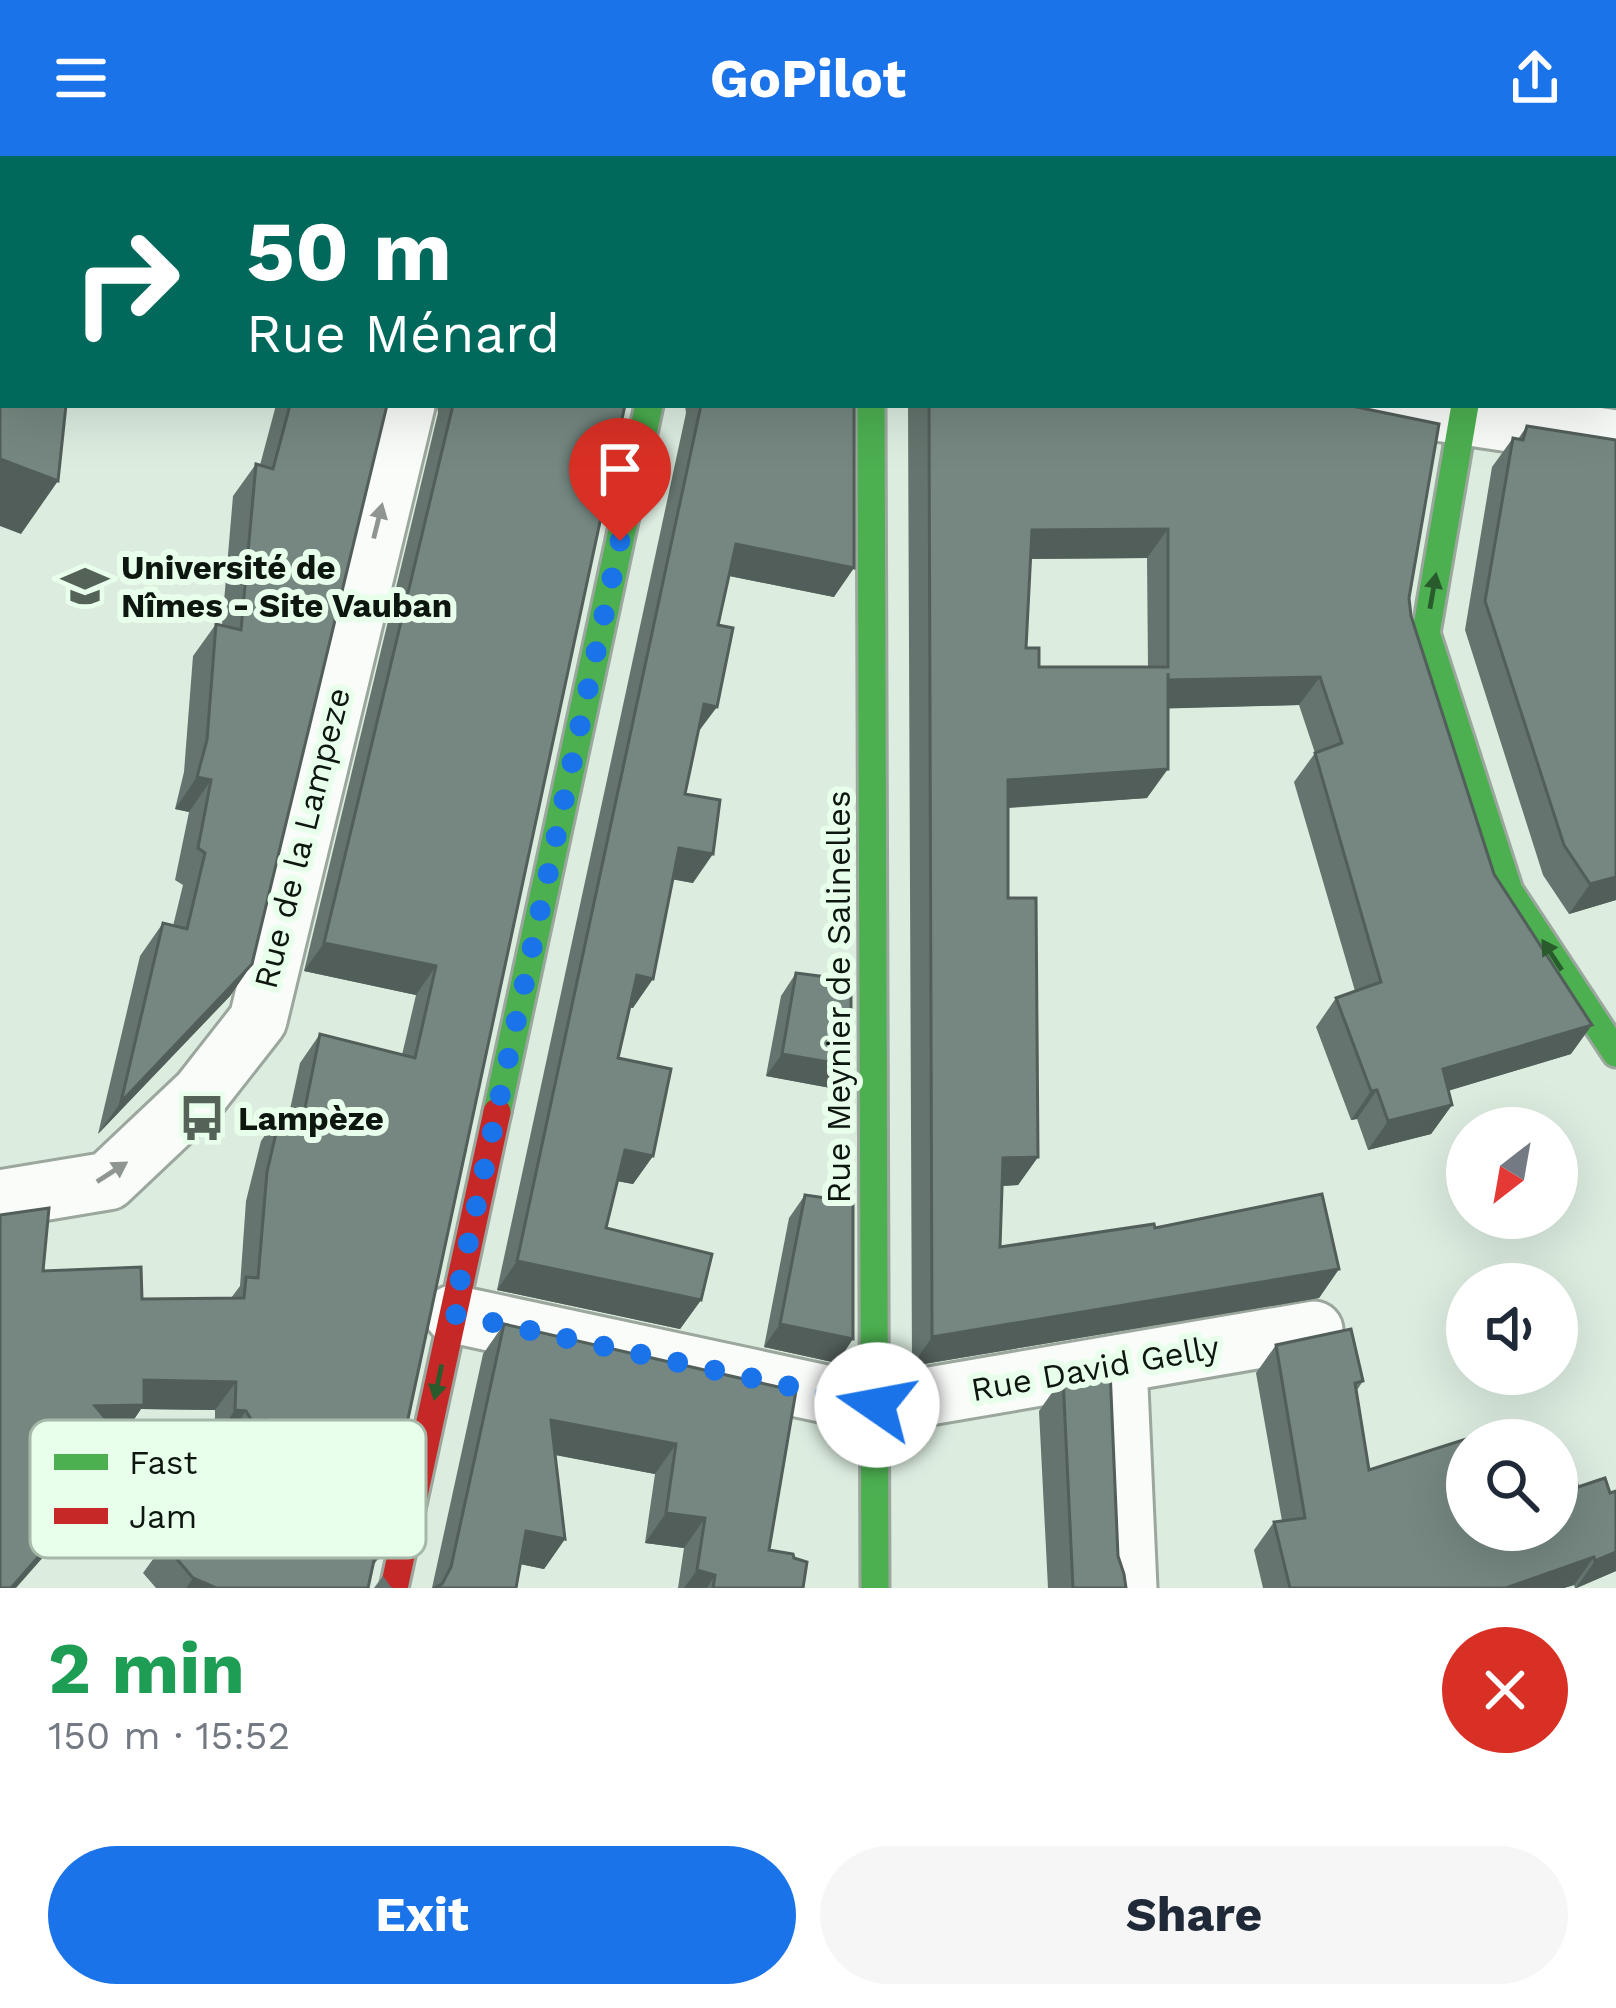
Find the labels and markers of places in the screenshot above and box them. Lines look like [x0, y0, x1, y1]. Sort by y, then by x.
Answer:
pin [569, 418, 671, 541]
place label: Université de Nîmes - Site Vauban [121, 548, 452, 625]
school or university icon: Université de Nîmes - Site Vauban [60, 561, 110, 611]
bus stop icon: Lampèze [177, 1093, 227, 1143]
place label: Lampèze [238, 1099, 384, 1138]

